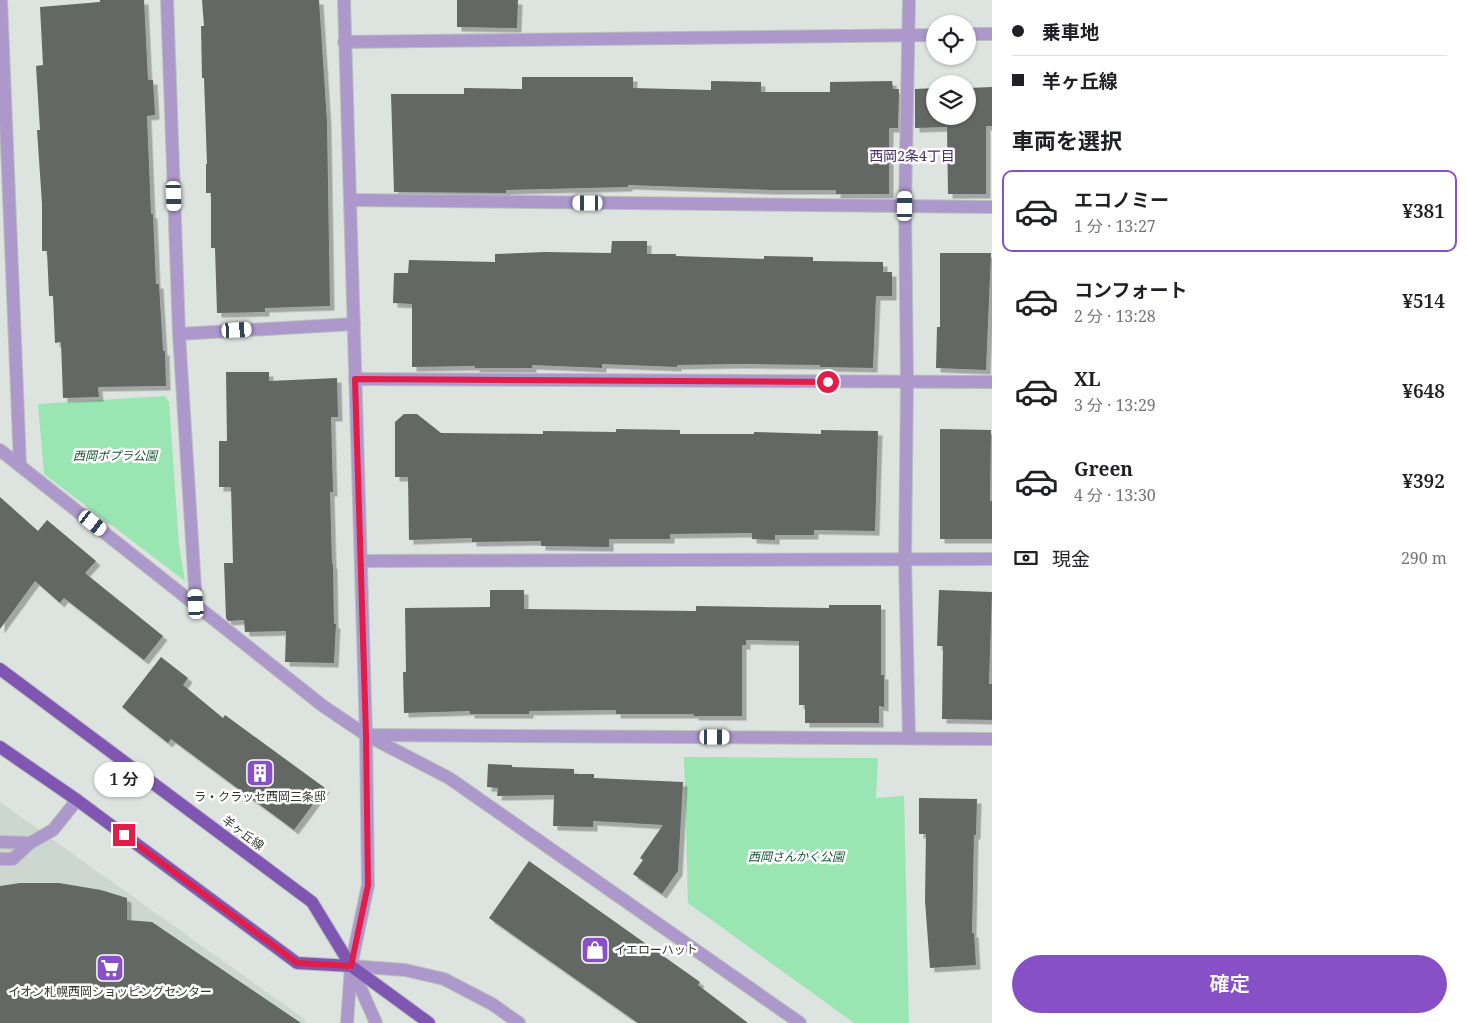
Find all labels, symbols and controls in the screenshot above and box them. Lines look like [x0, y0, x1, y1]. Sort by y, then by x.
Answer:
map controls [926, 15, 976, 125]
button: locate [926, 15, 976, 65]
text: 乗車地 [1042, 19, 1099, 45]
text: 羊ヶ丘線 [1042, 68, 1118, 94]
button: layers [926, 75, 976, 125]
text: 車両を選択 [1012, 125, 1122, 155]
district label: 西岡2条4丁目 [869, 146, 955, 165]
car [165, 181, 182, 211]
text: エコノミー [1074, 187, 1169, 213]
icon: car [1014, 189, 1059, 234]
car [897, 191, 912, 221]
car [573, 196, 603, 211]
text: ¥381 [1402, 198, 1445, 224]
text: 1 分 · 13:27 [1074, 215, 1156, 237]
text: コンフォート [1074, 277, 1187, 303]
icon: car [1014, 279, 1059, 324]
text: ¥514 [1402, 288, 1445, 314]
text: 2 分 · 13:28 [1074, 305, 1156, 327]
car [221, 322, 252, 338]
text: XL [1074, 366, 1100, 392]
icon: car [1014, 369, 1059, 414]
route start [817, 371, 839, 393]
text: ¥648 [1402, 378, 1445, 404]
text: 3 分 · 13:29 [1074, 394, 1156, 416]
park label: 西岡ポプラ公園 [73, 447, 159, 464]
text: Green [1074, 456, 1133, 482]
icon: car [1014, 459, 1059, 504]
text: ¥392 [1402, 468, 1445, 494]
text: 4 分 · 13:30 [1074, 484, 1156, 506]
car [76, 508, 109, 538]
icon: cash [1012, 544, 1040, 572]
text: 現金 [1052, 546, 1090, 572]
text: 290 m [1401, 547, 1447, 569]
car [187, 589, 204, 619]
car [700, 730, 730, 745]
building icon: ラ・クラッセ西岡三条邸 [245, 758, 275, 788]
callout: 1 分 [94, 762, 154, 798]
text: 1 分 [109, 768, 139, 790]
place label: ラ・クラッセ西岡三条邸 [194, 788, 326, 805]
street label: 羊ヶ丘線 [219, 811, 268, 854]
route end [113, 824, 135, 846]
park label: 西岡さんかく公園 [748, 848, 846, 865]
shop icon: イエローハット [580, 935, 610, 965]
place label: イエローハット [614, 941, 698, 958]
supermarket icon: イオン札幌西岡ショッピングセンター [95, 953, 125, 983]
button: 確定 [1012, 955, 1447, 1013]
place label: イオン札幌西岡ショッピングセンター [8, 983, 212, 1000]

